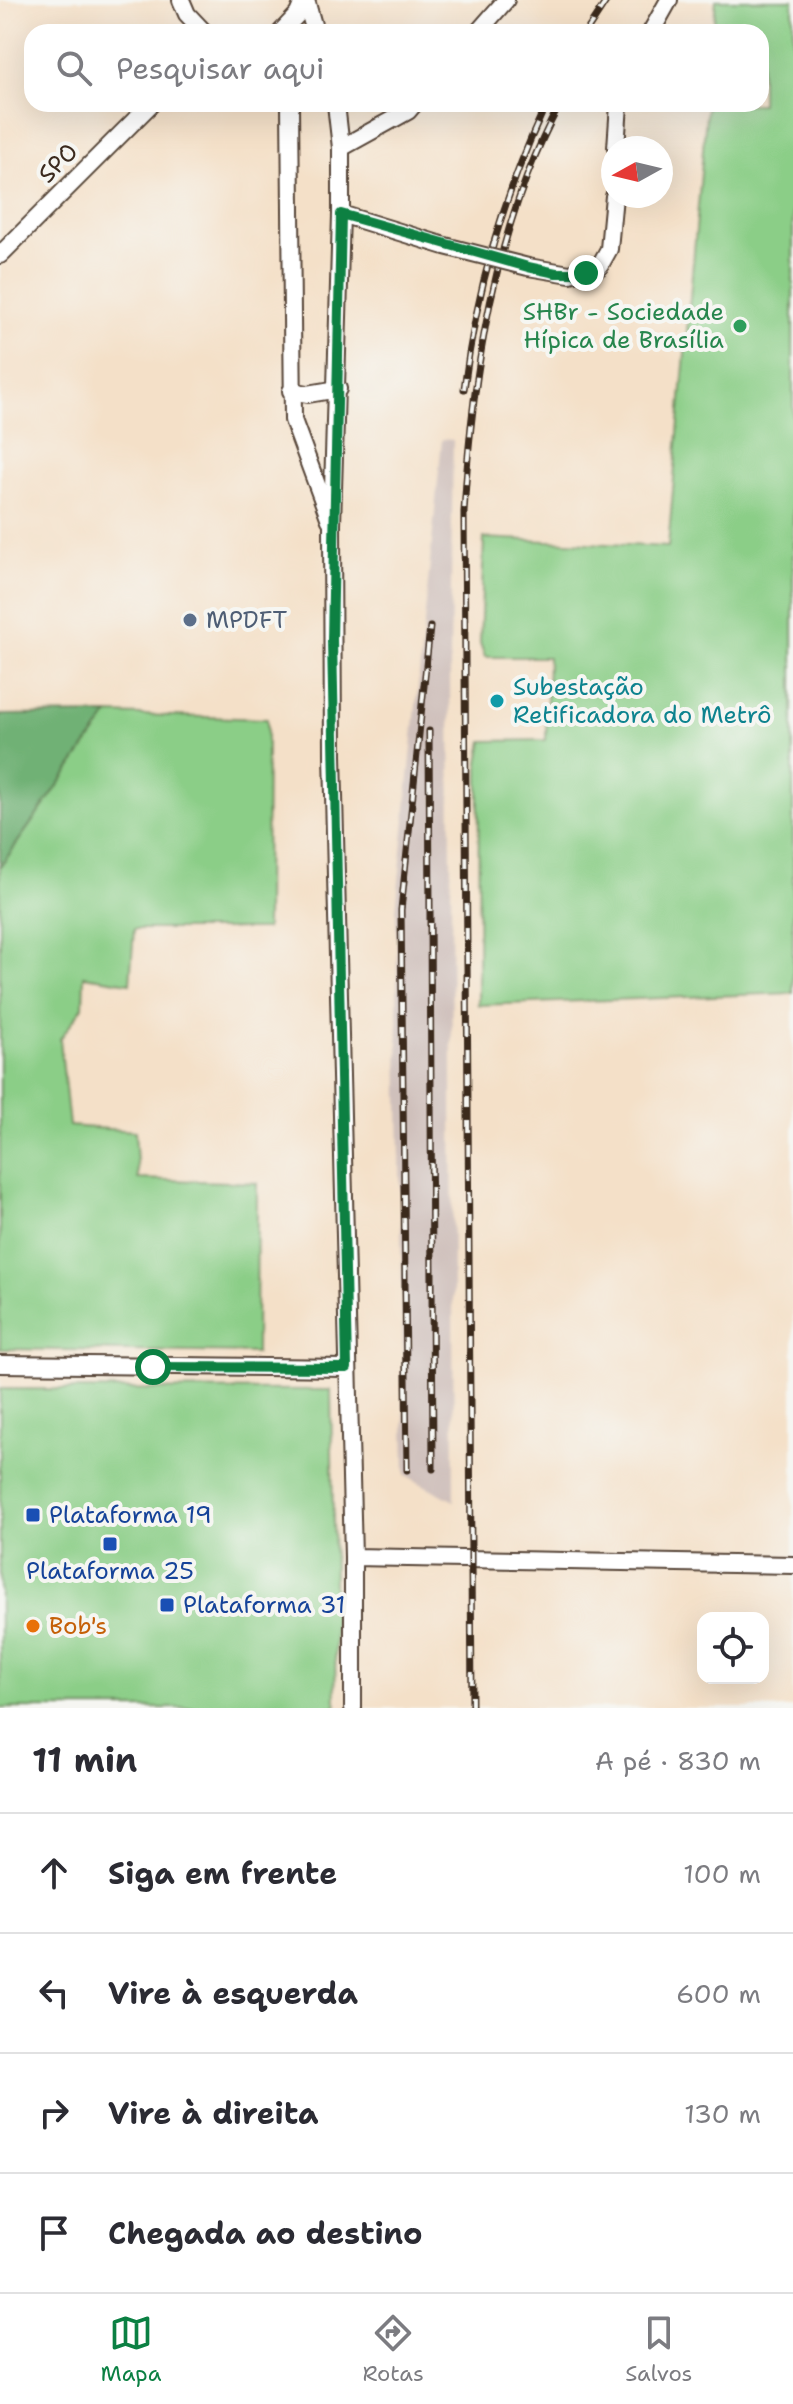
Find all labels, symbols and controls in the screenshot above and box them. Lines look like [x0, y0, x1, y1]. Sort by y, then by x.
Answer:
search box [24, 24, 769, 112]
icon: search [52, 46, 96, 90]
text: Pesquisar aqui [116, 48, 325, 89]
street label: SPO [31, 136, 85, 190]
north arrow [601, 136, 673, 208]
route end [568, 255, 604, 291]
place label: SHBr - Sociedade Hípica de Brasília [523, 296, 724, 356]
marker: SHBr - Sociedade Hípica de Brasília [731, 317, 749, 335]
place label: MPDFT [206, 604, 287, 636]
marker: MPDFT [181, 611, 199, 629]
place label: Subestação Retificadora do Metrô [513, 671, 772, 731]
marker: Subestação Retificadora do Metrô [488, 692, 506, 710]
route start [135, 1349, 171, 1385]
place label: Plataforma 19 [49, 1499, 212, 1531]
marker: Plataforma 19 [24, 1506, 42, 1524]
marker: Plataforma 25 [101, 1535, 119, 1553]
place label: Plataforma 25 [26, 1555, 194, 1587]
place label: Plataforma 31 [183, 1589, 345, 1621]
marker: Plataforma 31 [158, 1596, 176, 1614]
place label: Bob's [49, 1610, 107, 1642]
map controls [697, 1612, 769, 1684]
button: locate [697, 1612, 769, 1684]
marker: Bob's [24, 1617, 42, 1635]
text: 11 min [32, 1737, 137, 1783]
text: A pé · 830 m [595, 1743, 761, 1778]
icon: ahead [32, 1851, 76, 1895]
text: Siga em frente [108, 1853, 337, 1894]
text: 100 m [683, 1856, 761, 1891]
icon: left [32, 1971, 76, 2015]
text: Vire à esquerda [108, 1973, 358, 2014]
text: 600 m [676, 1976, 761, 2011]
icon: right [32, 2091, 76, 2135]
text: Vire à direita [108, 2093, 319, 2134]
text: 130 m [684, 2096, 761, 2131]
icon: arrive [32, 2211, 76, 2255]
text: Chegada ao destino [108, 2213, 423, 2254]
tab: Mapa [101, 2311, 161, 2388]
tab: Rotas [363, 2311, 424, 2388]
tab: Salvos [625, 2311, 692, 2388]

